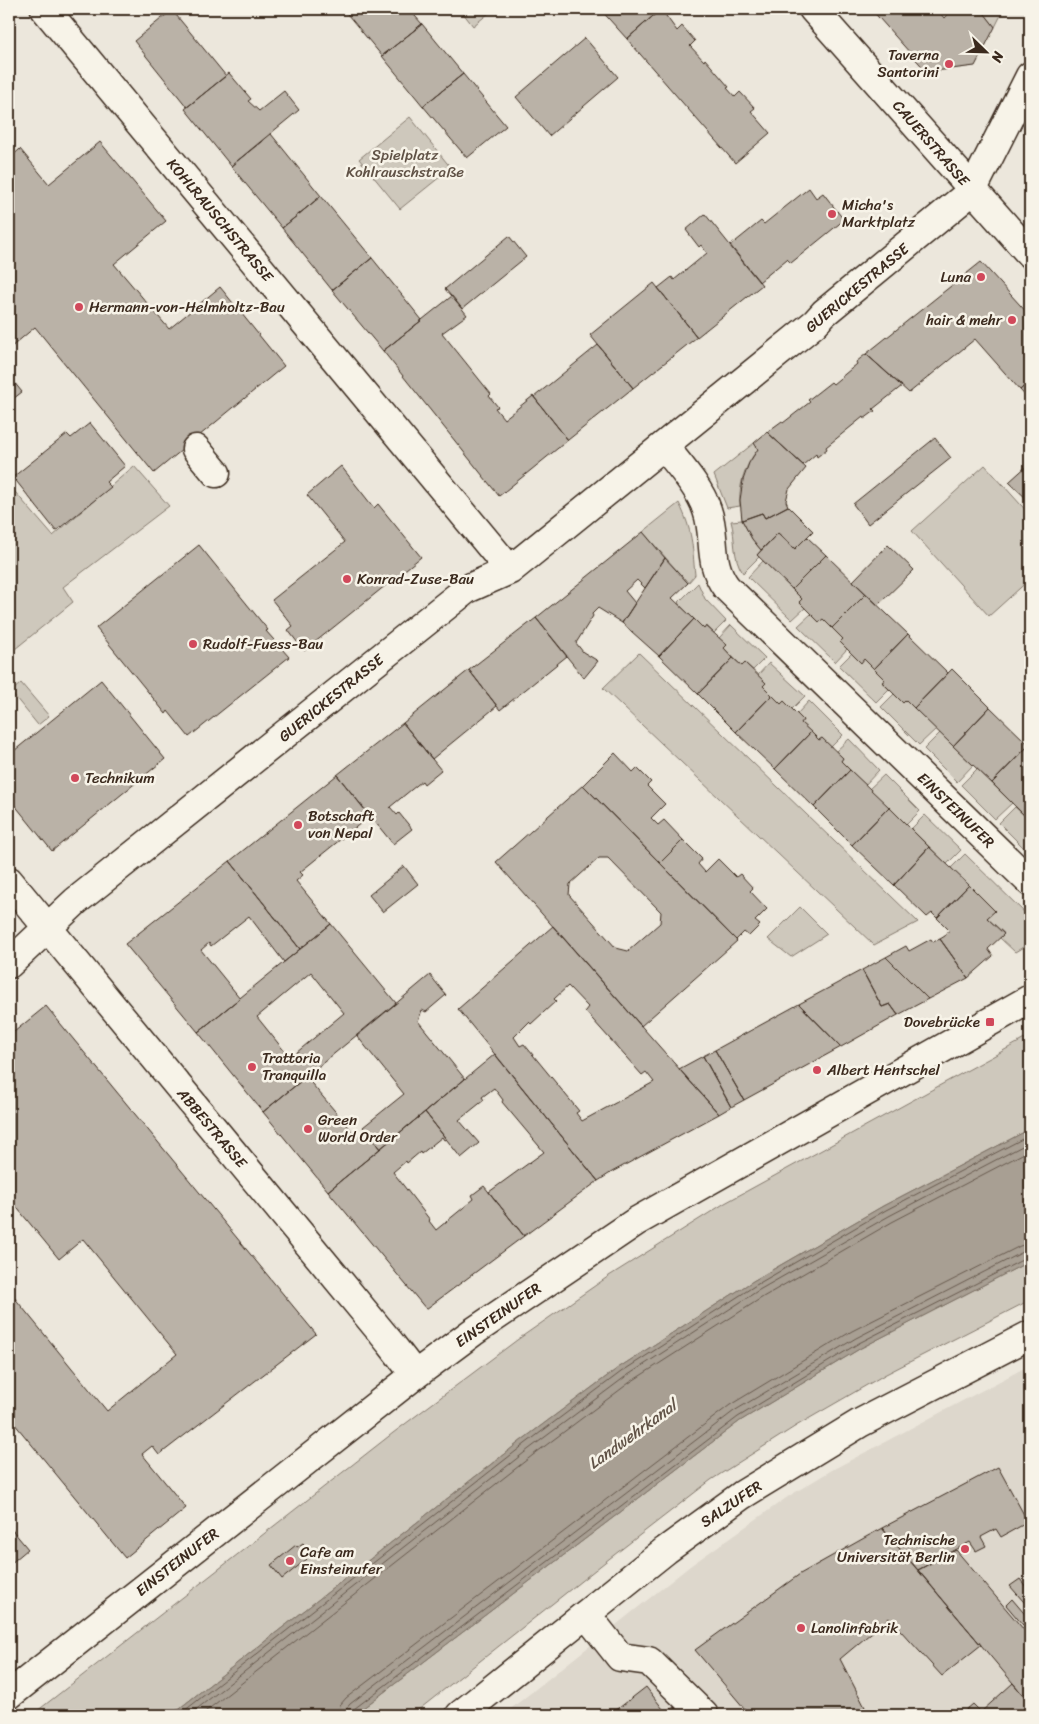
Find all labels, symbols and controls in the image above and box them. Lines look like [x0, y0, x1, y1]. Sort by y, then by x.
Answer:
north arrow [962, 28, 1012, 78]
place label: Taverna Santorini [877, 42, 940, 85]
text: N [984, 47, 1011, 67]
marker: Taverna Santorini [943, 58, 955, 70]
street label: CAUERSTRASSE [886, 94, 977, 193]
park label: Spielplatz Kohlrauschstraße [346, 142, 464, 185]
street label: KOHLRAUSCHSTRASSE [160, 152, 281, 289]
place label: Micha's Marktplatz [842, 192, 916, 235]
marker: Micha's Marktplatz [826, 208, 838, 220]
street label: GUERICKESTRASSE [799, 235, 916, 339]
place label: Luna [940, 264, 971, 290]
marker: Luna [975, 271, 987, 283]
place label: Hermann-von-Helmholtz-Bau [89, 294, 285, 320]
marker: Hermann-von-Helmholtz-Bau [73, 301, 85, 313]
place label: hair & mehr [925, 307, 1003, 333]
marker: hair & mehr [1006, 314, 1018, 326]
place label: Konrad-Zuse-Bau [357, 566, 474, 592]
marker: Konrad-Zuse-Bau [341, 573, 353, 585]
place label: Rudolf-Fuess-Bau [203, 631, 323, 657]
marker: Rudolf-Fuess-Bau [187, 638, 199, 650]
street label: GUERICKESTRASSE [273, 646, 391, 749]
place label: Technikum [85, 765, 155, 791]
street label: EINSTEINUFER [911, 766, 1001, 854]
marker: Technikum [69, 772, 81, 784]
place label: Botschaft von Nepal [308, 803, 374, 846]
marker: Botschaft von Nepal [292, 819, 304, 831]
place label: Dovebrücke [904, 1009, 980, 1035]
marker: Dovebrücke [984, 1016, 996, 1028]
place label: Trattoria Tranquilla [262, 1045, 327, 1088]
place label: Albert Hentschel [826, 1057, 940, 1083]
marker: Trattoria Tranquilla [246, 1061, 258, 1073]
marker: Albert Hentschel [811, 1064, 823, 1076]
street label: ABBESTRASSE [170, 1081, 255, 1175]
place label: Green World Order [318, 1107, 398, 1150]
marker: Green World Order [302, 1123, 314, 1135]
street label: EINSTEINUFER [450, 1276, 547, 1354]
water label: Landwehrkanal [582, 1390, 686, 1477]
street label: SALZUFER [695, 1474, 767, 1534]
street label: EINSTEINUFER [130, 1521, 224, 1603]
place label: Technische Universität Berlin [837, 1527, 955, 1570]
place label: Cafe am Einsteinufer [300, 1539, 383, 1582]
marker: Technische Universität Berlin [959, 1543, 971, 1555]
marker: Cafe am Einsteinufer [284, 1555, 296, 1567]
place label: Lanolinfabrik [811, 1615, 899, 1641]
marker: Lanolinfabrik [795, 1622, 807, 1634]

